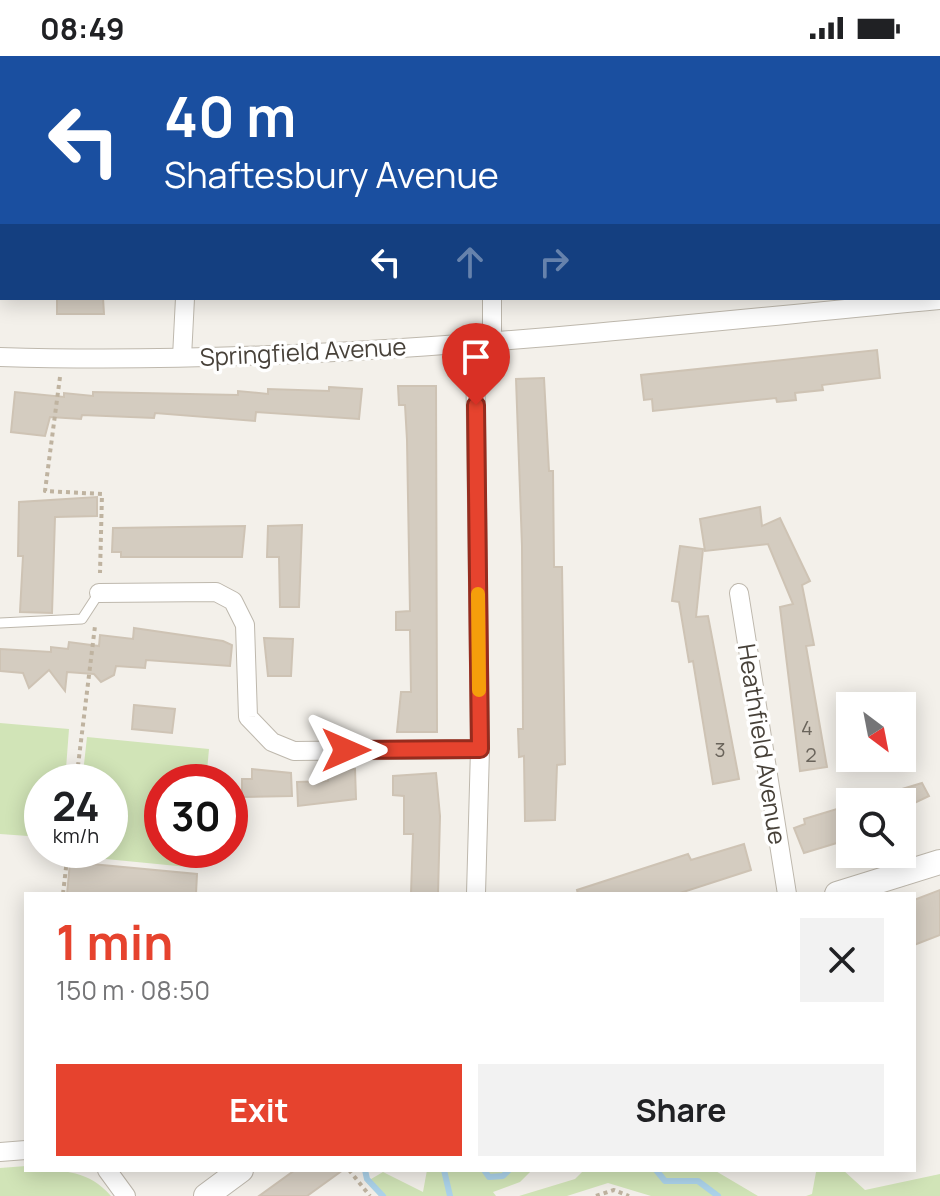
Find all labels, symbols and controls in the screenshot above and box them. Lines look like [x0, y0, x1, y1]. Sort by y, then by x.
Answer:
text: 08:49 [40, 8, 125, 49]
text: 40 m [164, 77, 296, 154]
icon: left [32, 88, 136, 192]
text: Shaftesbury Avenue [164, 150, 499, 199]
icon: left [364, 240, 408, 284]
icon: ahead [448, 240, 492, 284]
icon: right [532, 240, 576, 284]
pin [442, 323, 510, 405]
street label: Springfield Avenue [199, 329, 407, 373]
icon: arrive [454, 335, 498, 379]
street label: Heathfield Avenue [731, 641, 795, 847]
north arrow [836, 692, 916, 772]
map controls [836, 692, 916, 868]
position arrow [304, 708, 388, 792]
house number: 4 [801, 714, 813, 741]
house number: 3 [714, 736, 726, 763]
house number: 2 [805, 741, 817, 768]
speed limit sign: 30 [144, 764, 248, 868]
text: 24 [52, 778, 100, 833]
button: search [836, 788, 916, 868]
text: km/h [53, 822, 99, 849]
text: 1 min [56, 909, 173, 974]
button: close [800, 918, 884, 1002]
text: 150 m · 08:50 [56, 972, 210, 1008]
button: Exit [56, 1064, 462, 1156]
button: Share [478, 1064, 884, 1156]

